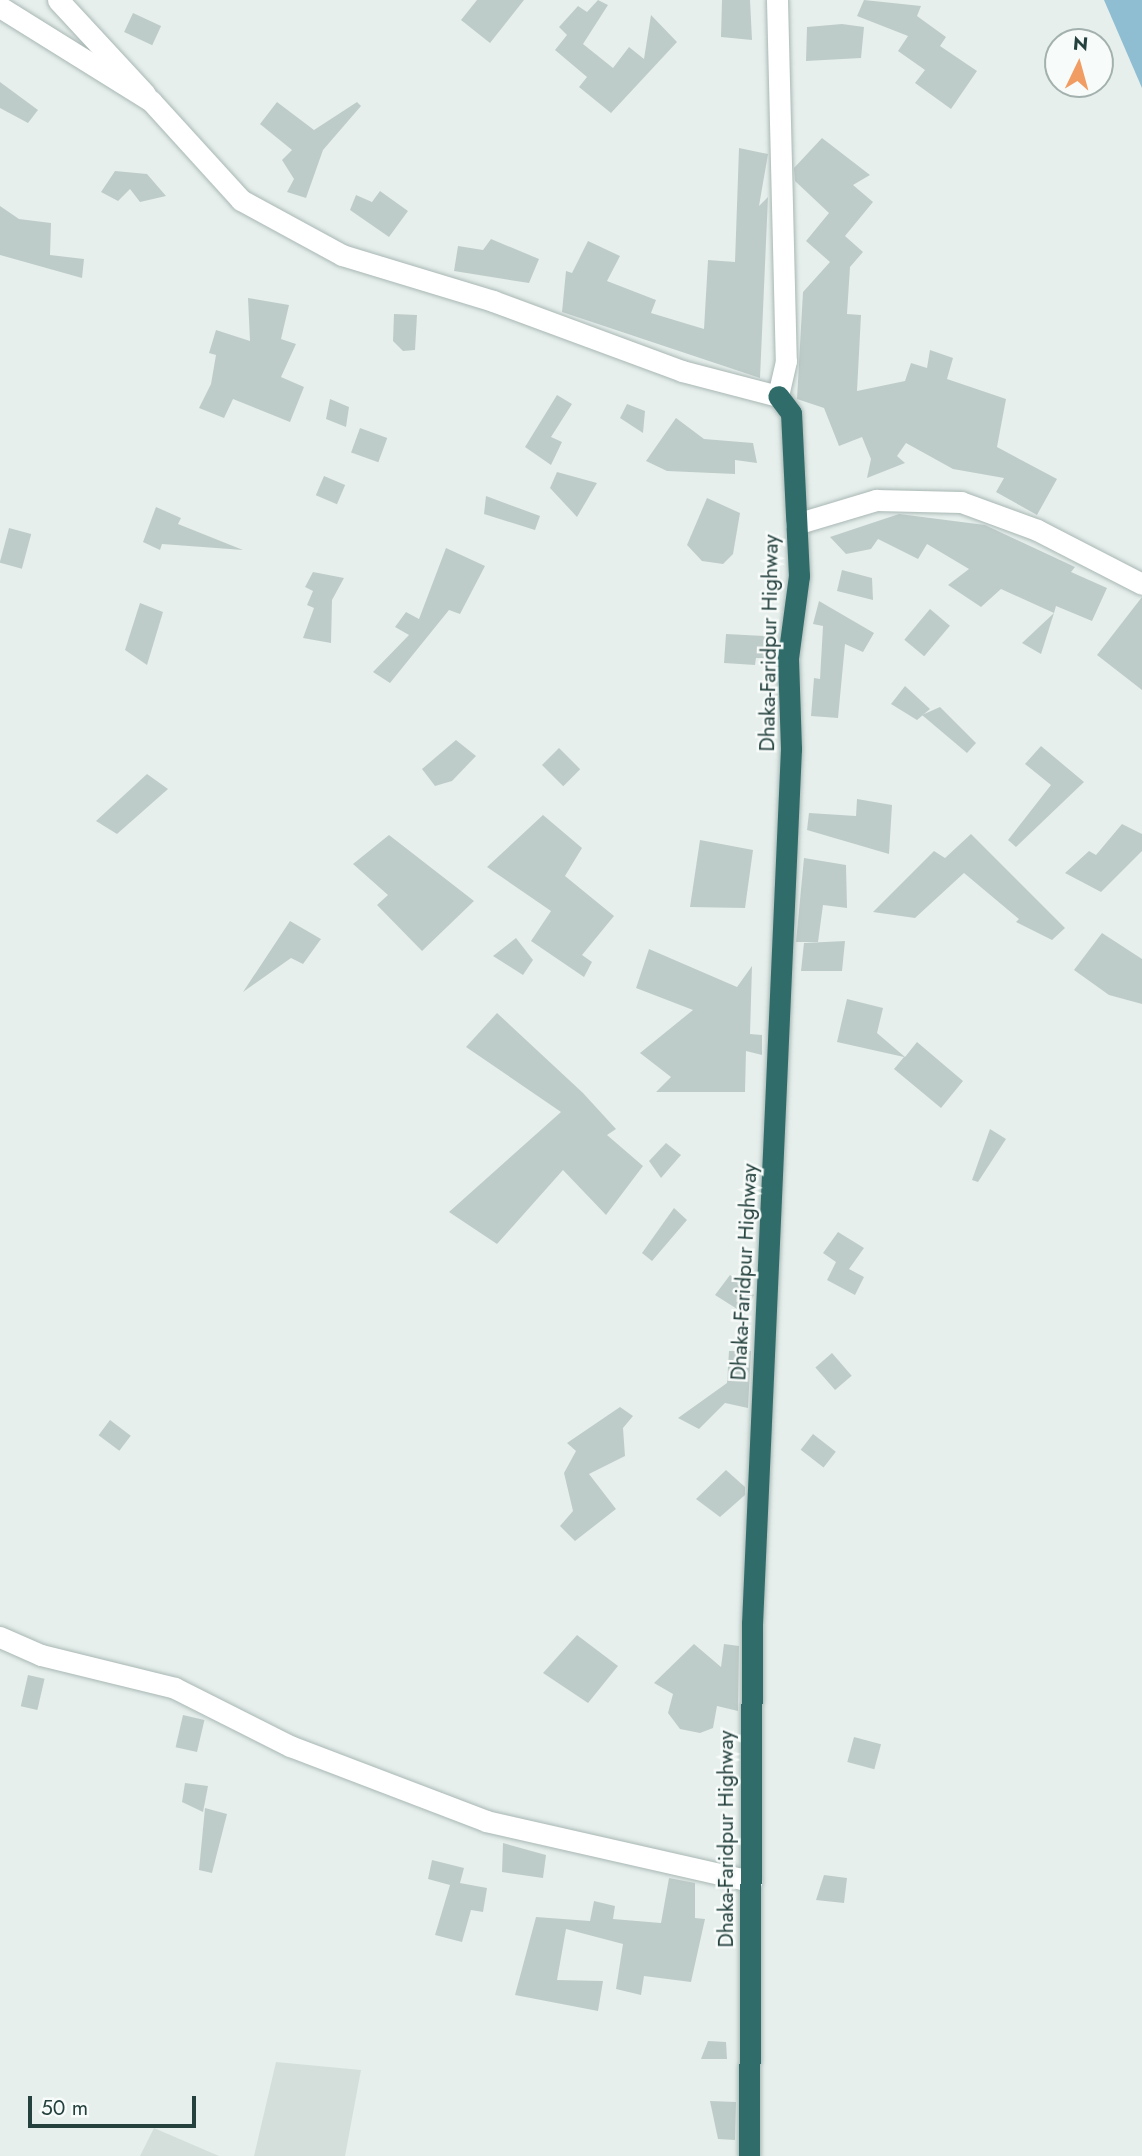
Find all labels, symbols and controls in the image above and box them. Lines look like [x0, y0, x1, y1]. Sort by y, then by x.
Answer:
north arrow [1044, 28, 1114, 98]
text: N [1072, 29, 1089, 58]
street label: Dhaka-Faridpur Highway [755, 534, 783, 752]
street label: Dhaka-Faridpur Highway [726, 1163, 762, 1381]
street label: Dhaka-Faridpur Highway [713, 1730, 739, 1948]
scale bar [32, 2082, 200, 2126]
text: 50 m [41, 2093, 88, 2123]

